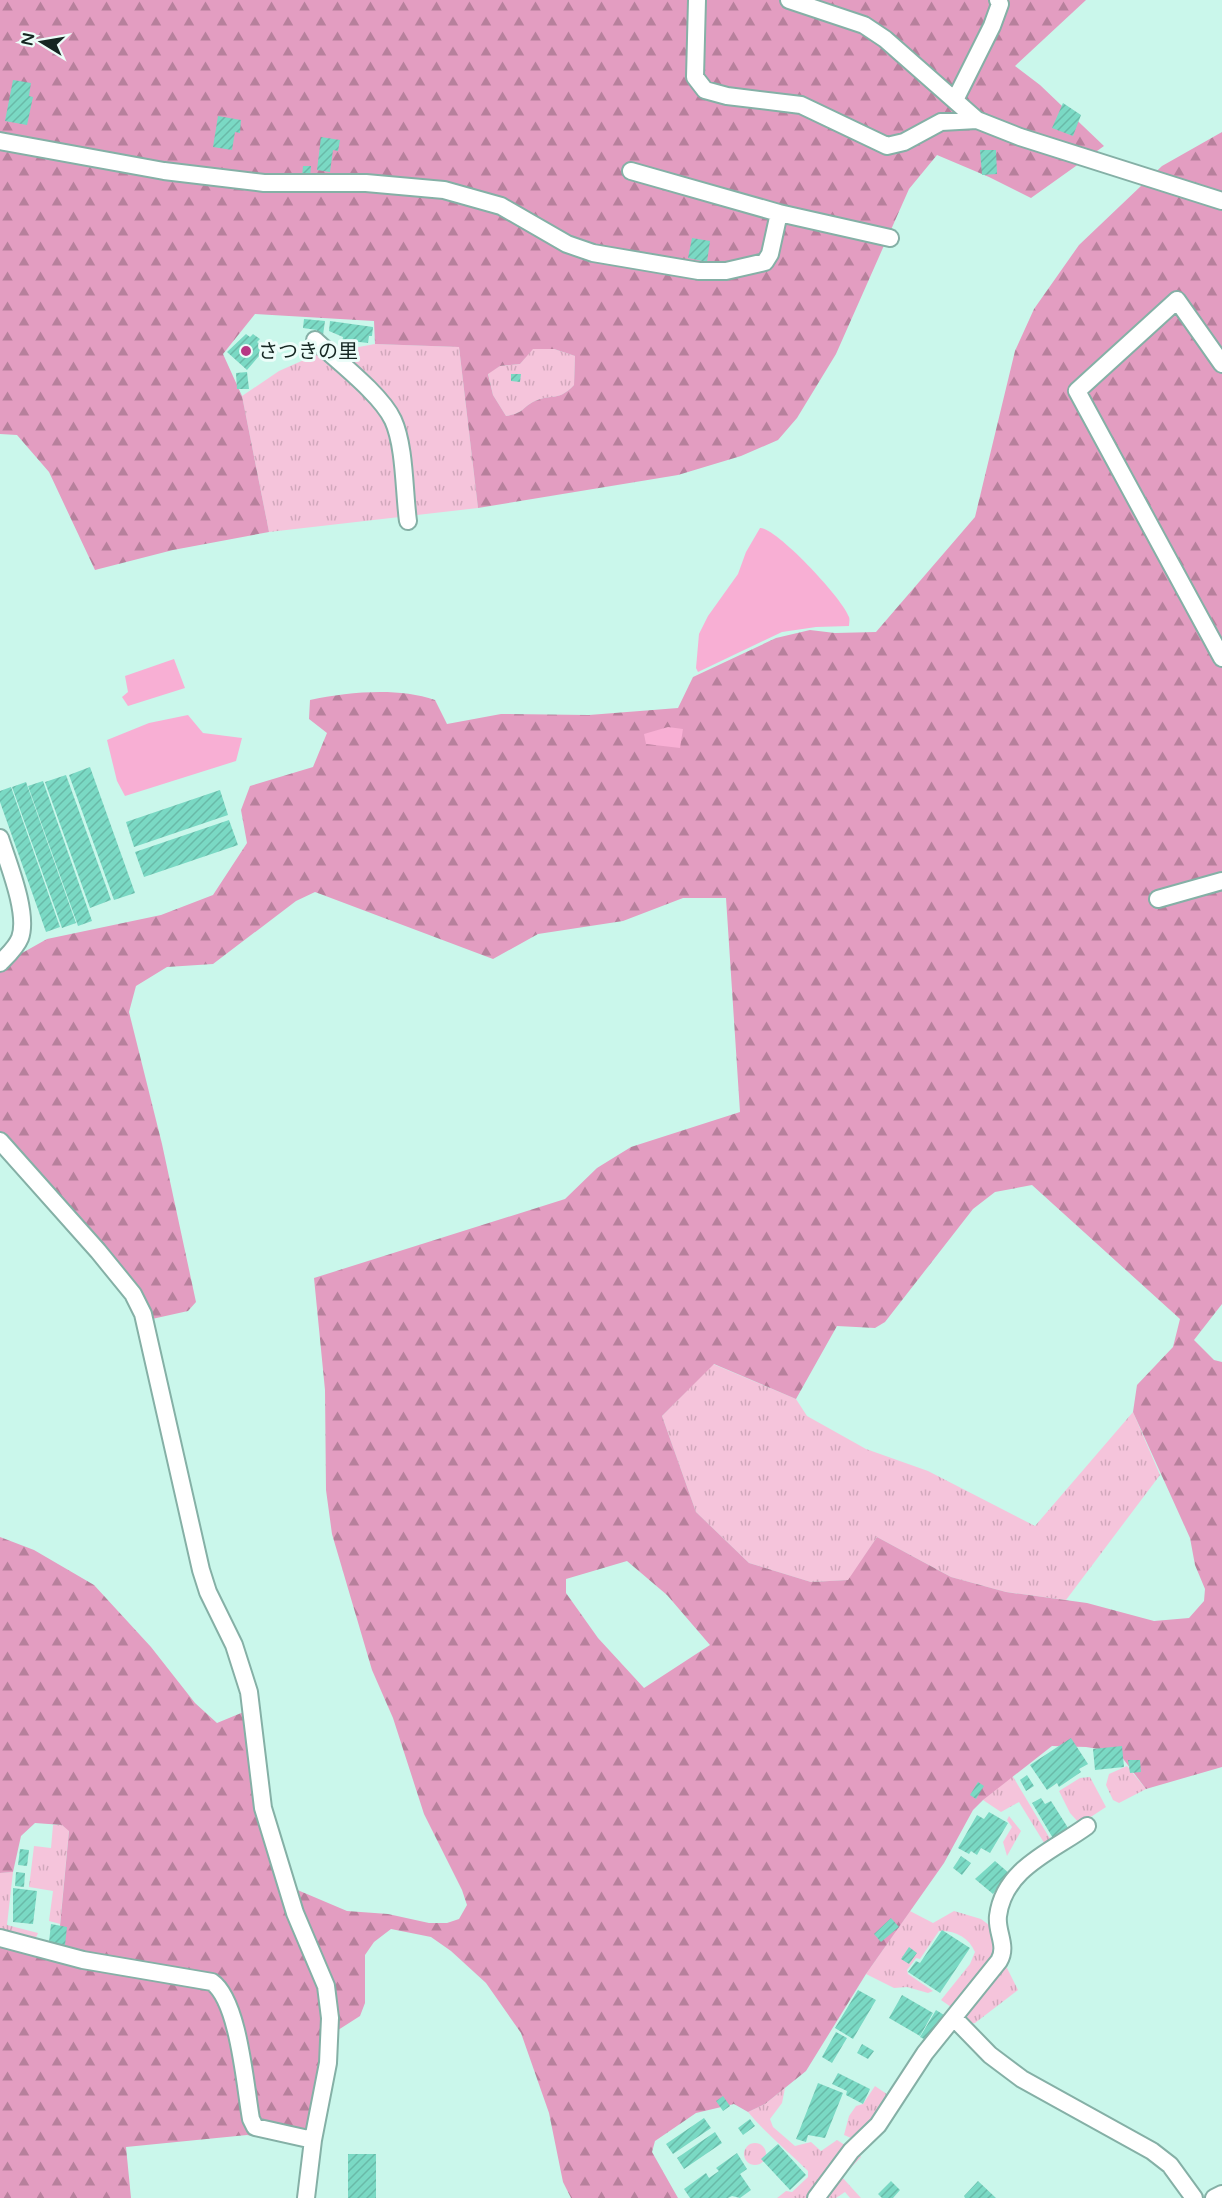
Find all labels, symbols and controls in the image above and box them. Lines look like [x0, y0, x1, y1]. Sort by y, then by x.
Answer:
north arrow [12, 12, 72, 72]
text: N [17, 31, 39, 48]
place label: さつきの里 [258, 340, 358, 364]
marker: さつきの里 [239, 344, 253, 358]

